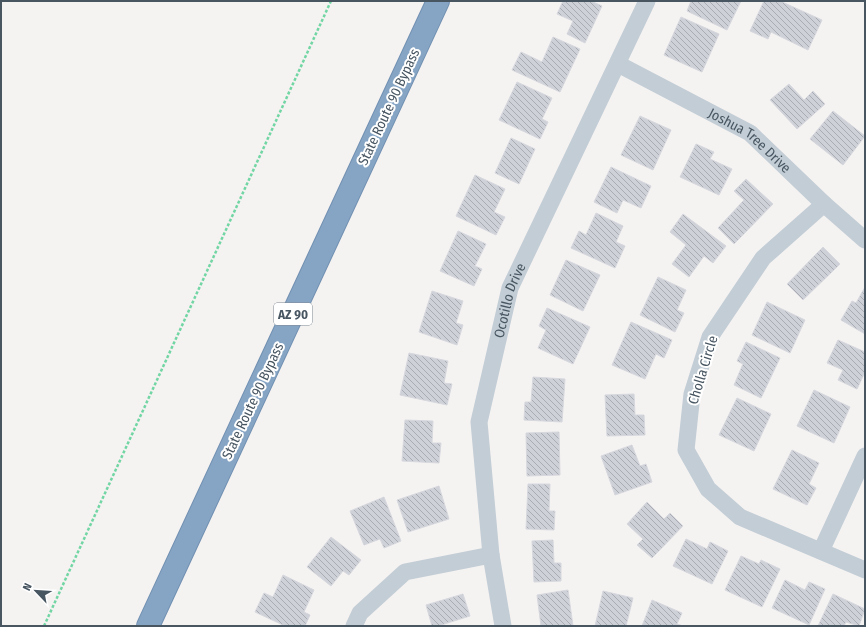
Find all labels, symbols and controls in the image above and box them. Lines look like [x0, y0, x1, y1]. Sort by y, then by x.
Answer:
street label: State Route 90 Bypass [355, 46, 423, 168]
street label: Joshua Tree Drive [706, 104, 795, 176]
street label: Ocotillo Drive [490, 260, 529, 340]
road number: AZ 90 [274, 303, 312, 325]
street label: Cholla Circle [685, 334, 722, 406]
street label: State Route 90 Bypass [219, 340, 287, 462]
north arrow [16, 571, 56, 611]
text: N [20, 581, 35, 593]

